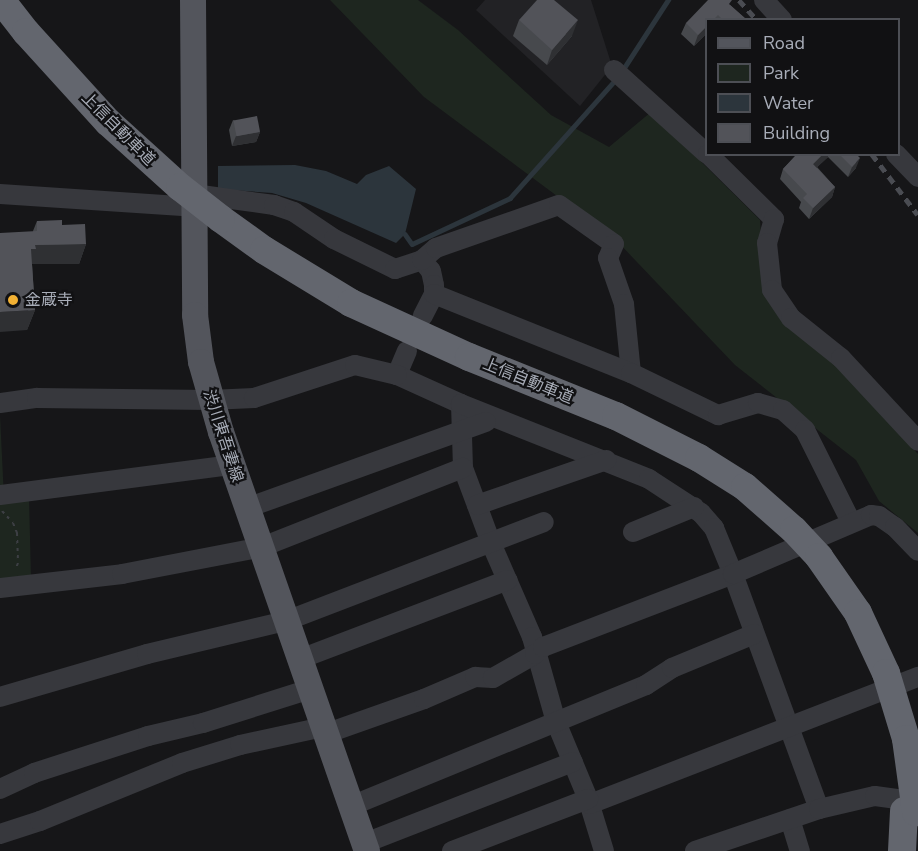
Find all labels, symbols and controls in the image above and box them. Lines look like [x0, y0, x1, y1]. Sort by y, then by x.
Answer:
legend [705, 18, 900, 156]
text: Road [763, 31, 805, 55]
text: Park [763, 61, 799, 85]
street label: 上信自動車道 [77, 88, 159, 170]
text: Water [763, 91, 814, 115]
text: Building [763, 121, 830, 145]
place label: 金蔵寺 [25, 290, 73, 310]
marker: 金蔵寺 [6, 293, 20, 307]
street label: 上信自動車道 [480, 354, 576, 408]
street label: 渋川東吾妻線 [199, 387, 247, 485]

